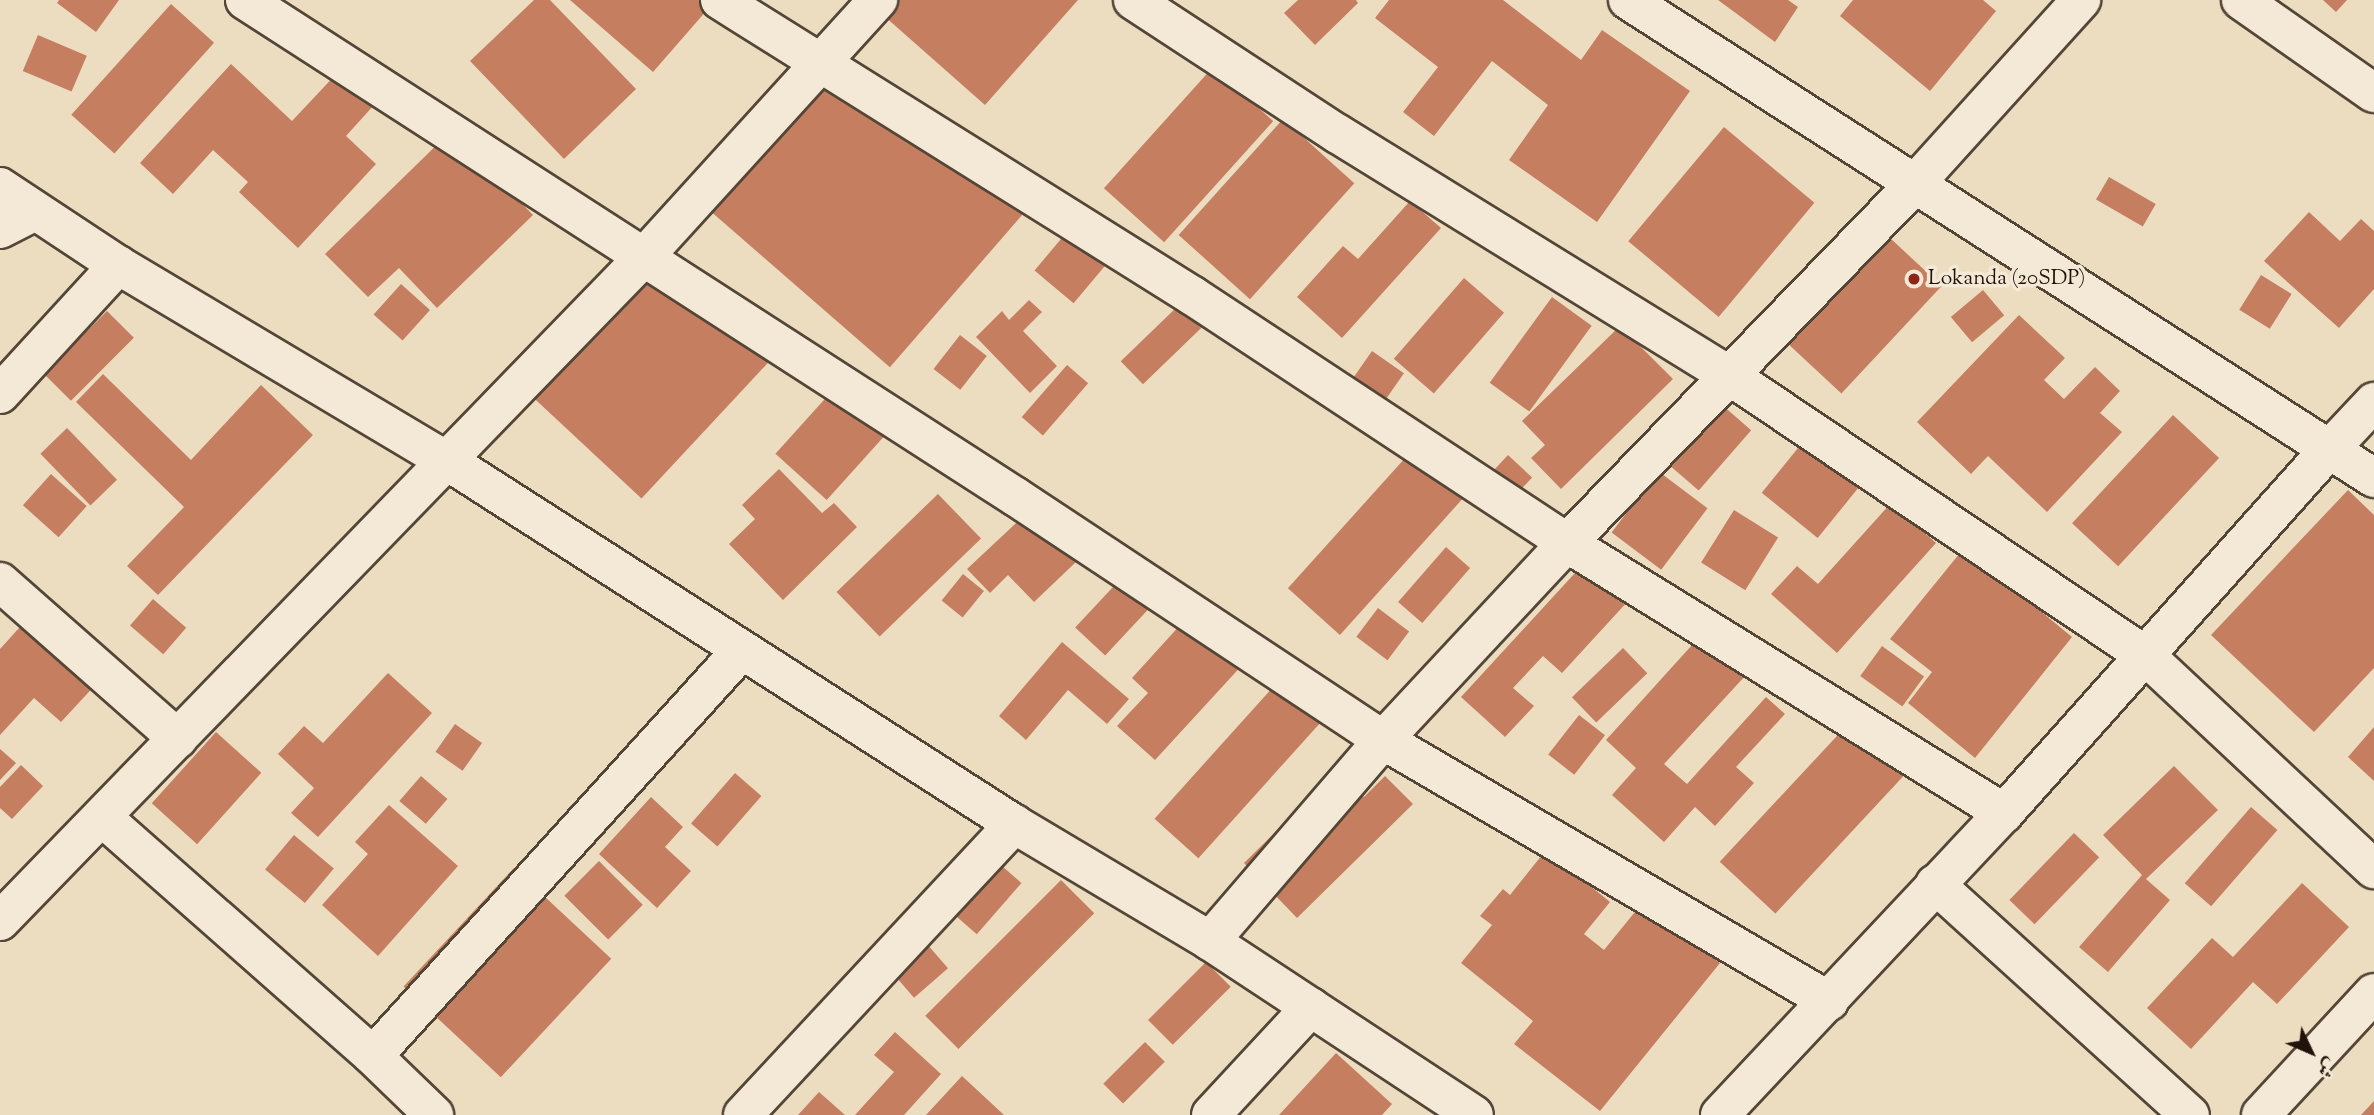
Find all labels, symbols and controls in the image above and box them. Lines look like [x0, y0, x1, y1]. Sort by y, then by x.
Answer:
place label: Lokanda (20SDP) [1928, 266, 2085, 292]
marker: Lokanda (20SDP) [1906, 271, 1922, 287]
north arrow [2276, 1017, 2346, 1087]
text: ش [2310, 1051, 2343, 1083]

